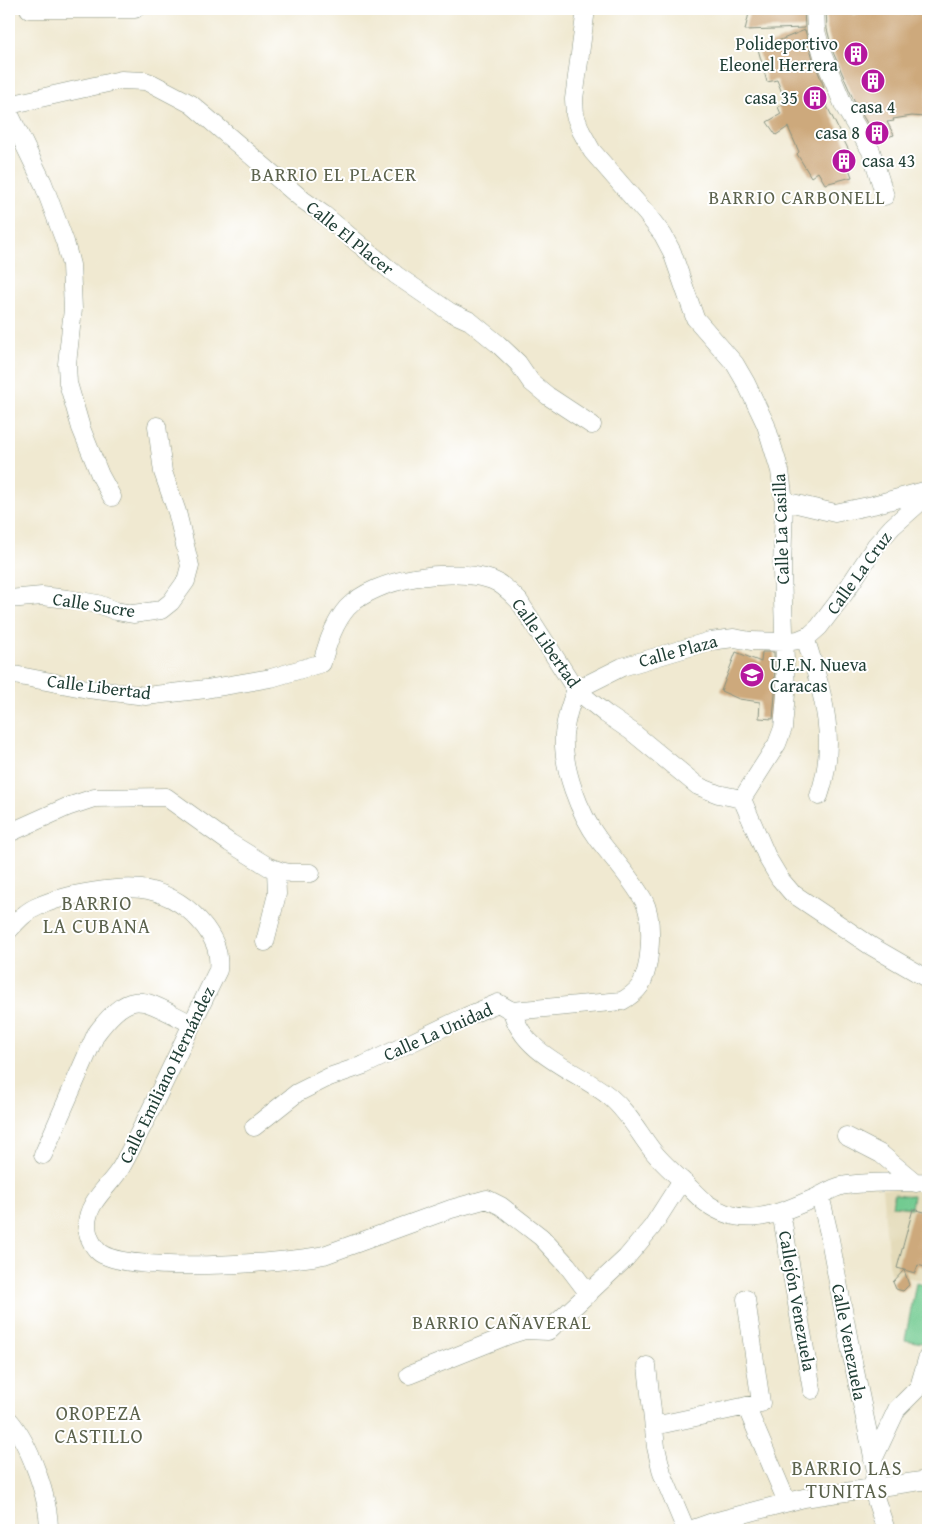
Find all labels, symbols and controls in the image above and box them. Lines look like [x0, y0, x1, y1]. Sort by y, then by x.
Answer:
place label: Polideportivo Eleonel Herrera [719, 30, 838, 78]
building icon: Polideportivo Eleonel Herrera [843, 41, 869, 67]
building icon: casa 4 [860, 68, 886, 94]
place label: casa 35 [745, 84, 798, 111]
building icon: casa 35 [802, 85, 828, 111]
place label: casa 4 [851, 93, 895, 120]
place label: casa 8 [815, 119, 860, 146]
building icon: casa 8 [864, 120, 890, 146]
place label: casa 43 [862, 147, 915, 174]
building icon: casa 43 [831, 148, 857, 174]
district label: BARRIO EL PLACER [251, 160, 417, 188]
district label: BARRIO CARBONELL [709, 183, 885, 211]
street label: Calle El Placer [301, 194, 400, 282]
street label: Calle La Casilla [765, 473, 796, 585]
street label: Calle La Cruz [819, 525, 898, 620]
street label: Calle Sucre [51, 585, 137, 624]
street label: Calle Libertad [505, 592, 588, 693]
street label: Calle Plaza [636, 627, 721, 674]
place label: U.E.N. Nueva Caracas [770, 651, 867, 699]
school or university icon: U.E.N. Nueva Caracas [739, 662, 765, 688]
street label: Calle Libertad [46, 667, 153, 706]
district label: BARRIO LA CUBANA [43, 888, 151, 940]
street label: Calle Emiliano Hernández [112, 982, 221, 1168]
street label: Calle La Unidad [379, 995, 497, 1068]
street label: Callejón Venezuela [772, 1229, 823, 1374]
street label: Calle Venezuela [825, 1281, 874, 1403]
district label: BARRIO CAÑAVERAL [412, 1308, 592, 1336]
district label: OROPEZA CASTILLO [54, 1398, 144, 1450]
district label: BARRIO LAS TUNITAS [792, 1453, 902, 1505]

